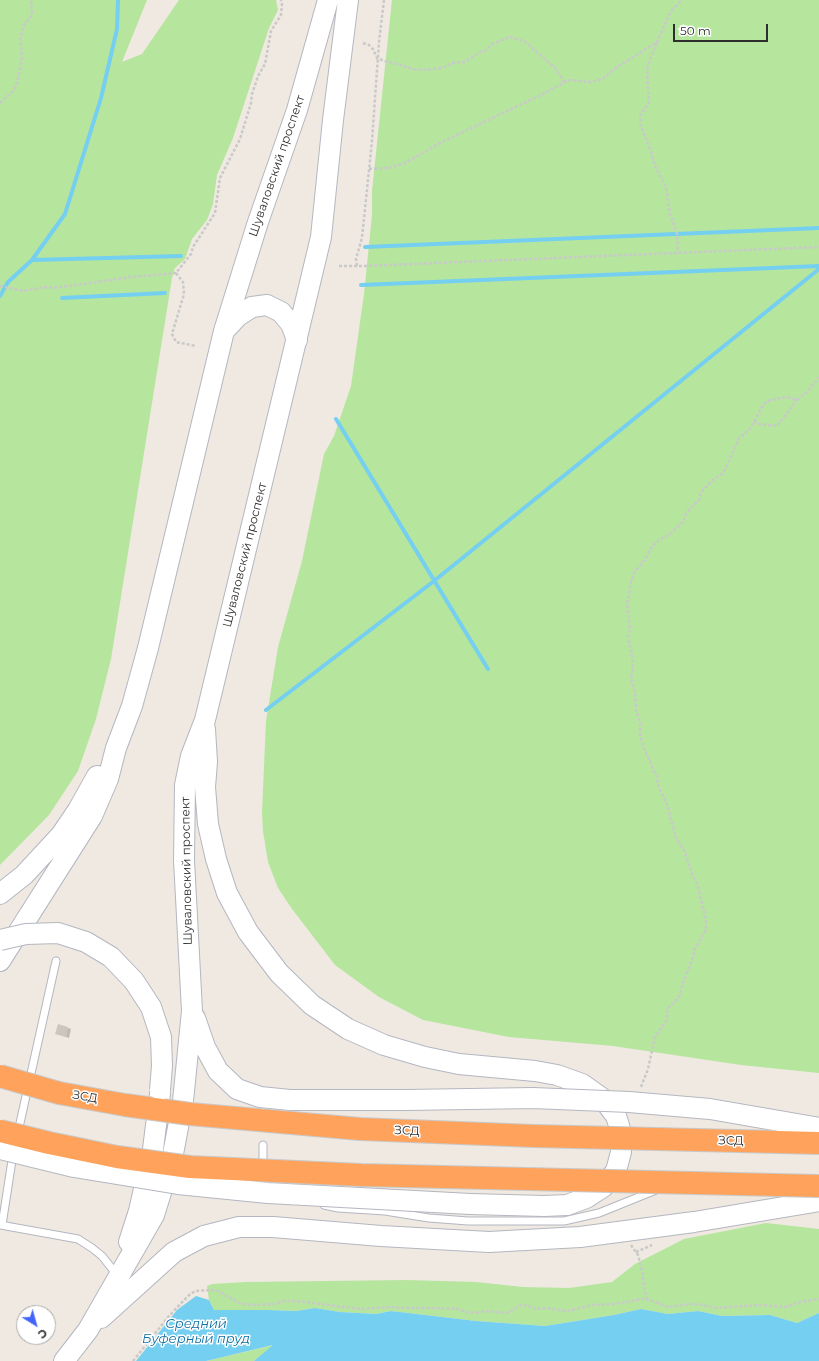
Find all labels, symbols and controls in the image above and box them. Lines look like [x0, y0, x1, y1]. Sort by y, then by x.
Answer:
scale bar [675, 16, 770, 42]
text: 50 m [680, 23, 711, 38]
street label: Шуваловский проспект [246, 93, 308, 239]
street label: Шуваловский проспект [220, 481, 270, 629]
street label: Шуваловский проспект [179, 797, 195, 945]
street label: ЗСД [71, 1088, 99, 1106]
street label: ЗСД [394, 1123, 420, 1139]
street label: ЗСД [718, 1134, 744, 1148]
north arrow [16, 1305, 56, 1345]
water label: Средний Буферный пруд [142, 1316, 250, 1347]
text: С [35, 1326, 50, 1342]

